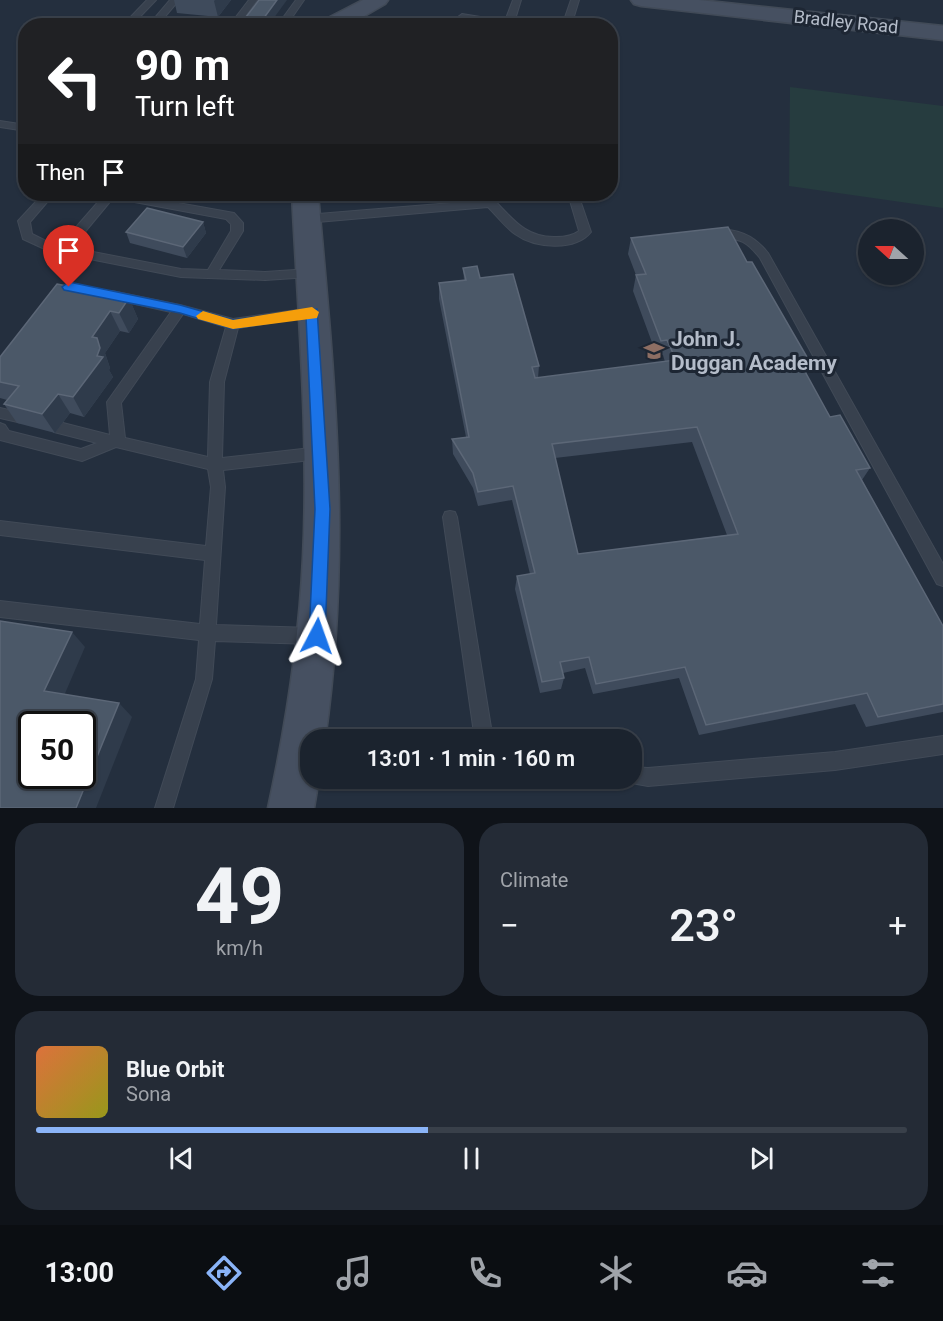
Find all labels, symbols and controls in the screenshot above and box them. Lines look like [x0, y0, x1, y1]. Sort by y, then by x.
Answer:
street label: Bradley Road [793, 6, 899, 37]
text: 90 m [135, 41, 230, 90]
icon: left [36, 42, 114, 120]
text: Turn left [135, 91, 235, 123]
icon: arrive [97, 156, 130, 189]
text: Then [36, 160, 85, 185]
north arrow [858, 219, 924, 285]
map controls [858, 219, 924, 285]
pin [43, 225, 94, 287]
icon: arrive [52, 234, 85, 267]
place label: John J. Duggan Academy [671, 327, 837, 375]
school or university icon: John J. Duggan Academy [642, 339, 666, 363]
position arrow [285, 604, 349, 668]
speed limit sign: 50 [18, 711, 96, 789]
text: 13:01 · 1 min · 160 m [367, 746, 575, 771]
text: 49 [195, 851, 284, 942]
text: Climate [500, 868, 568, 892]
text: 23° [669, 899, 738, 952]
text: − [500, 906, 519, 945]
text: + [888, 906, 907, 945]
text: km/h [216, 936, 263, 960]
text: Blue Orbit [126, 1057, 224, 1082]
text: Sona [126, 1082, 171, 1106]
icon: previous [165, 1142, 198, 1175]
icon: pause [455, 1142, 488, 1175]
icon: next [745, 1142, 778, 1175]
icon: directions [203, 1252, 245, 1294]
icon: music [333, 1252, 375, 1294]
icon: phone [464, 1252, 506, 1294]
icon: climate [595, 1252, 637, 1294]
icon: car [726, 1252, 768, 1294]
icon: filters [857, 1252, 899, 1294]
text: 13:00 [44, 1257, 114, 1289]

